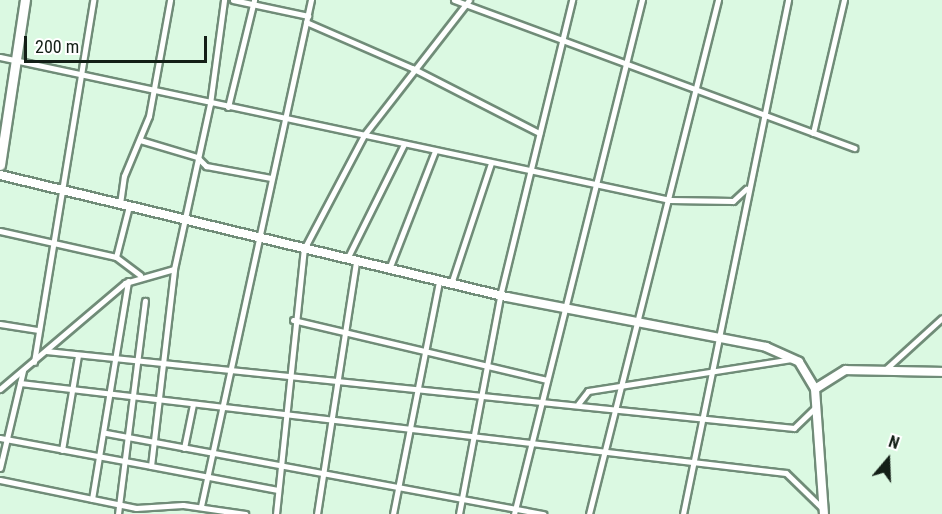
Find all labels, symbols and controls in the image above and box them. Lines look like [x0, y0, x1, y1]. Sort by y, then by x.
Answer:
scale bar [27, 24, 210, 62]
text: 200 m [35, 36, 79, 57]
north arrow [858, 430, 918, 490]
text: N [886, 432, 902, 453]

